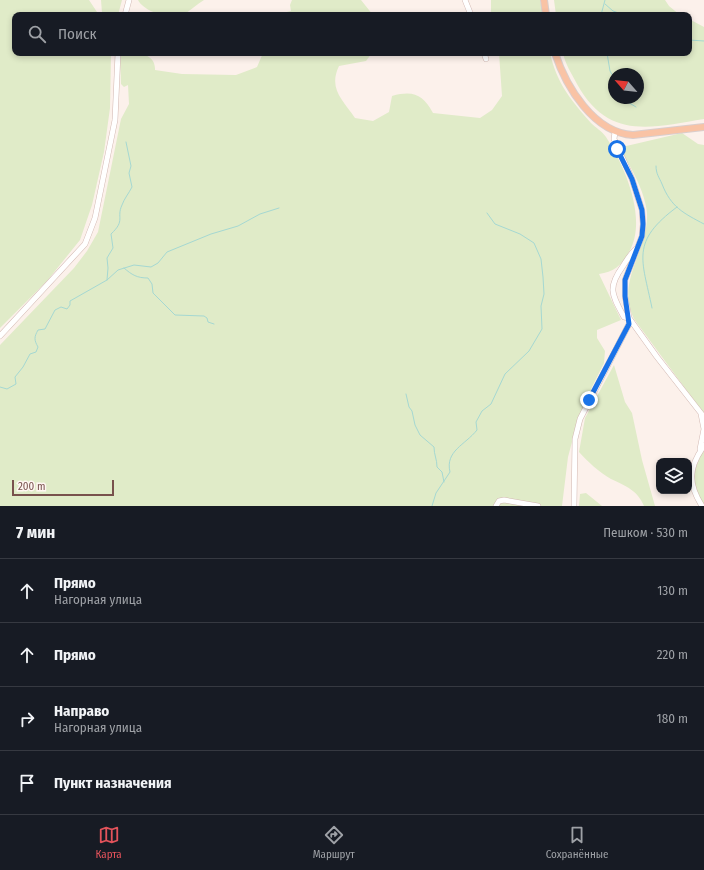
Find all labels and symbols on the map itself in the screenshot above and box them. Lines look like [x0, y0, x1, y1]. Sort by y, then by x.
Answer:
north arrow [608, 68, 644, 104]
route start [608, 140, 626, 158]
route end [580, 391, 598, 409]
scale bar [12, 478, 114, 497]

